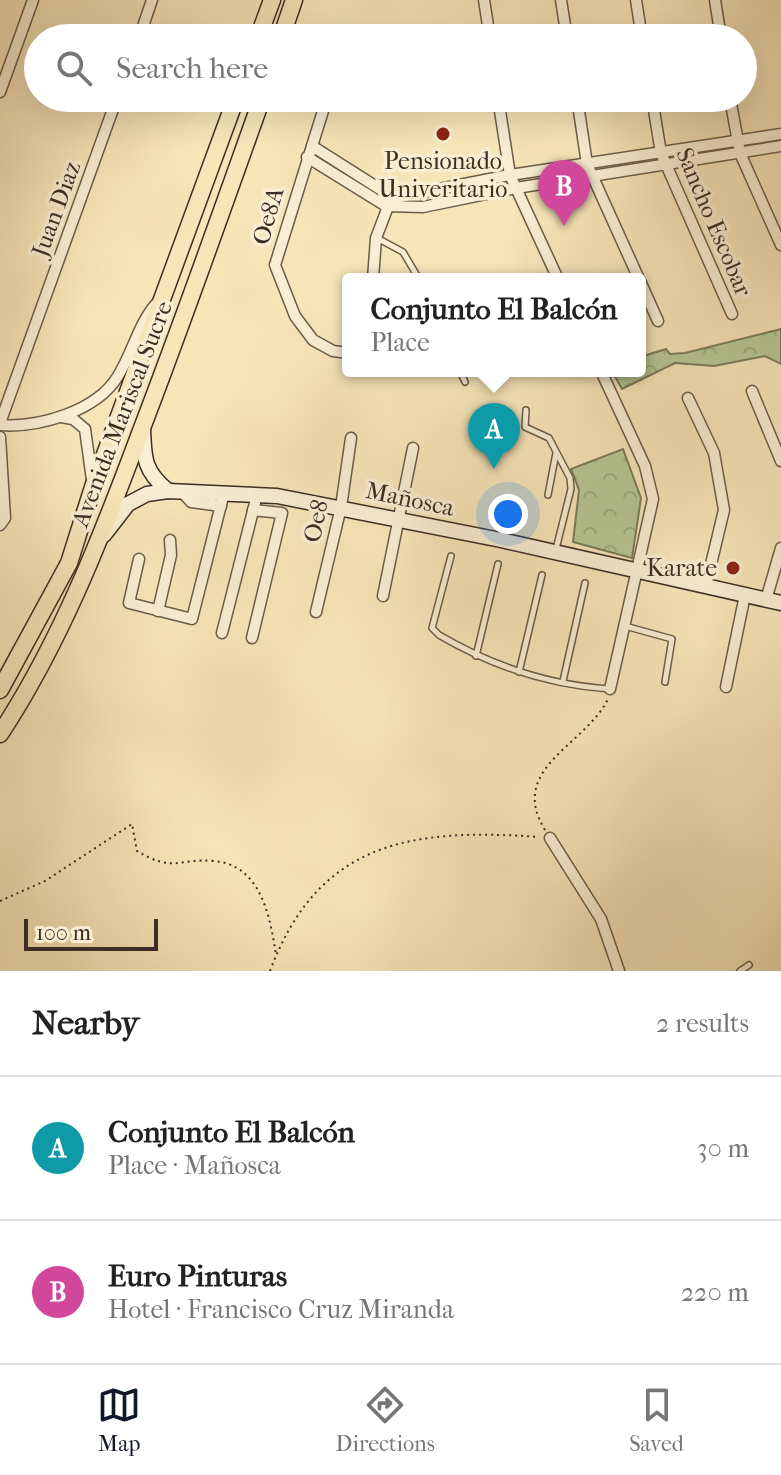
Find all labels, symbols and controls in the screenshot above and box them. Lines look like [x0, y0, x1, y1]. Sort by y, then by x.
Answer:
search box [24, 24, 757, 112]
icon: search [52, 46, 96, 90]
text: Search here [116, 51, 268, 86]
marker: Pensionado Univeritario [434, 125, 452, 143]
street label: Sancho Escobar [670, 144, 758, 301]
place label: Pensionado Univeritario [379, 147, 507, 203]
street label: Juan Diaz [25, 157, 86, 262]
pin: B [538, 160, 590, 226]
street label: Oe8A [246, 184, 290, 248]
popup [342, 273, 646, 377]
text: Conjunto El Balcón [371, 292, 617, 327]
street label: Avenida Mariscal Sucre [66, 297, 178, 532]
text: Place [371, 327, 430, 358]
pin: A [468, 403, 520, 469]
street label: Mañosca [363, 476, 458, 522]
your location [488, 494, 528, 534]
street label: Oe8 [298, 497, 334, 545]
place label: Karate [646, 554, 717, 582]
marker: Karate [724, 559, 742, 577]
scale bar [24, 915, 158, 951]
text: 100 m [36, 920, 91, 946]
text: Nearby [32, 1003, 139, 1043]
text: 2 results [656, 1008, 749, 1039]
text: Conjunto El Balcón [108, 1115, 355, 1150]
text: A [50, 1133, 66, 1164]
text: 30 m [697, 1133, 749, 1164]
text: Place · Mañosca [108, 1150, 281, 1181]
text: Euro Pinturas [108, 1259, 287, 1294]
text: B [50, 1277, 66, 1308]
text: 220 m [681, 1277, 749, 1308]
text: Hotel · Francisco Cruz Miranda [108, 1294, 454, 1325]
tab: Map [97, 1383, 141, 1457]
tab: Directions [336, 1383, 435, 1457]
tab: Saved [629, 1383, 684, 1457]

